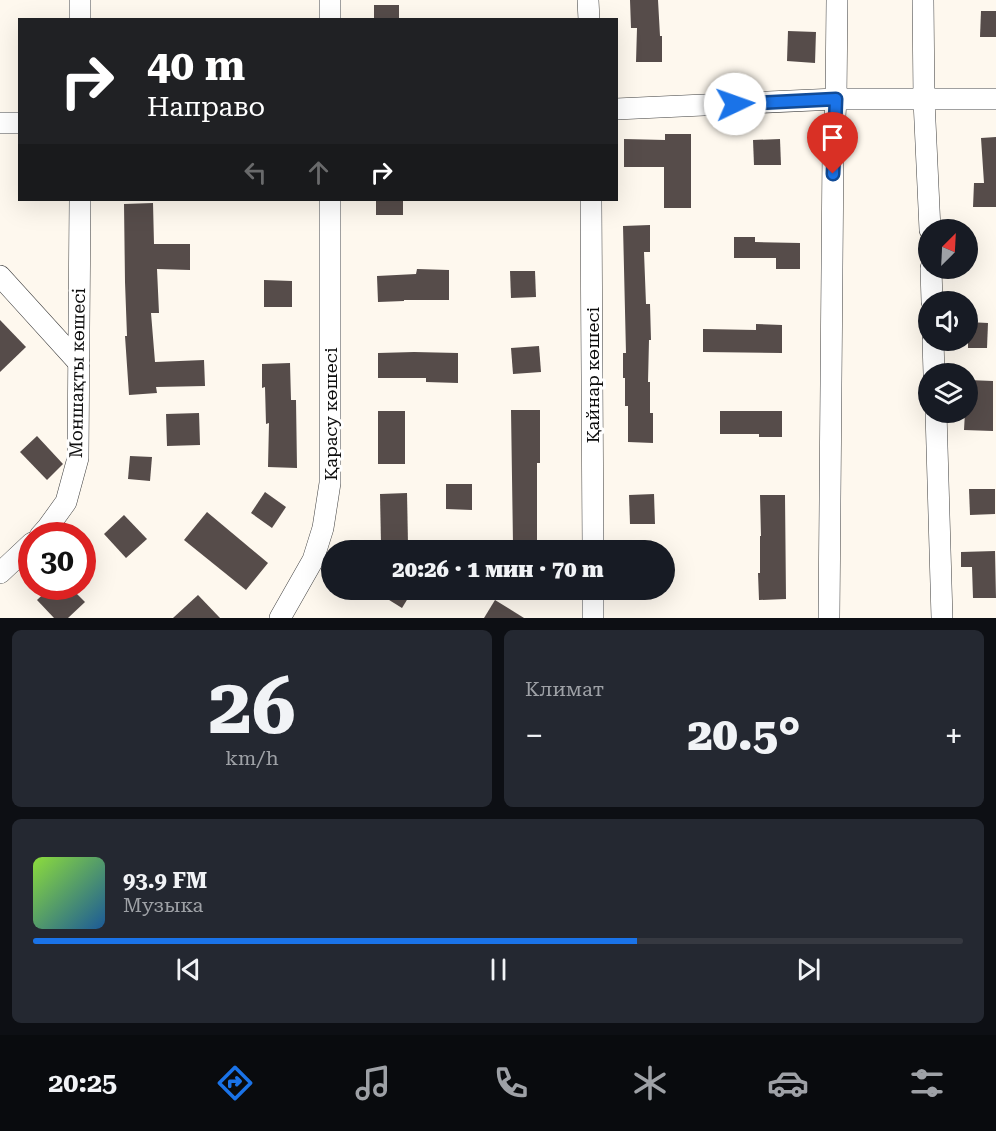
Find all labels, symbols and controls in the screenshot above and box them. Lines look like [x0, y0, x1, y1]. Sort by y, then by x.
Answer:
text: 40 m [147, 41, 245, 90]
icon: right [48, 42, 126, 120]
position arrow [703, 72, 767, 136]
text: Направо [147, 91, 265, 123]
pin [807, 112, 858, 174]
icon: arrive [816, 121, 849, 154]
icon: left [239, 156, 272, 189]
icon: ahead [302, 156, 335, 189]
icon: right [365, 156, 398, 189]
north arrow [918, 219, 978, 279]
map controls [918, 219, 978, 423]
street label: Моншақты көшесі [65, 287, 89, 458]
button: sound [918, 291, 978, 351]
street label: Қайнар көшесі [582, 306, 603, 443]
street label: Қарасу көшесі [320, 347, 341, 481]
button: layers [918, 363, 978, 423]
speed limit sign: 30 [18, 522, 96, 600]
text: 20:26 · 1 мин · 70 m [392, 557, 604, 582]
text: 26 [208, 661, 296, 752]
text: Климат [525, 677, 604, 701]
text: 20.5° [687, 708, 801, 761]
text: − [525, 716, 543, 755]
text: + [945, 716, 963, 755]
text: km/h [225, 746, 279, 770]
text: 93.9 FM [123, 868, 207, 893]
text: Музыка [123, 893, 203, 917]
icon: previous [172, 953, 205, 986]
icon: pause [482, 953, 515, 986]
icon: next [792, 953, 825, 986]
icon: directions [214, 1062, 256, 1104]
icon: music [352, 1062, 394, 1104]
icon: phone [490, 1062, 532, 1104]
icon: climate [629, 1062, 671, 1104]
icon: car [767, 1062, 809, 1104]
icon: filters [906, 1062, 948, 1104]
text: 20:25 [48, 1067, 117, 1099]

